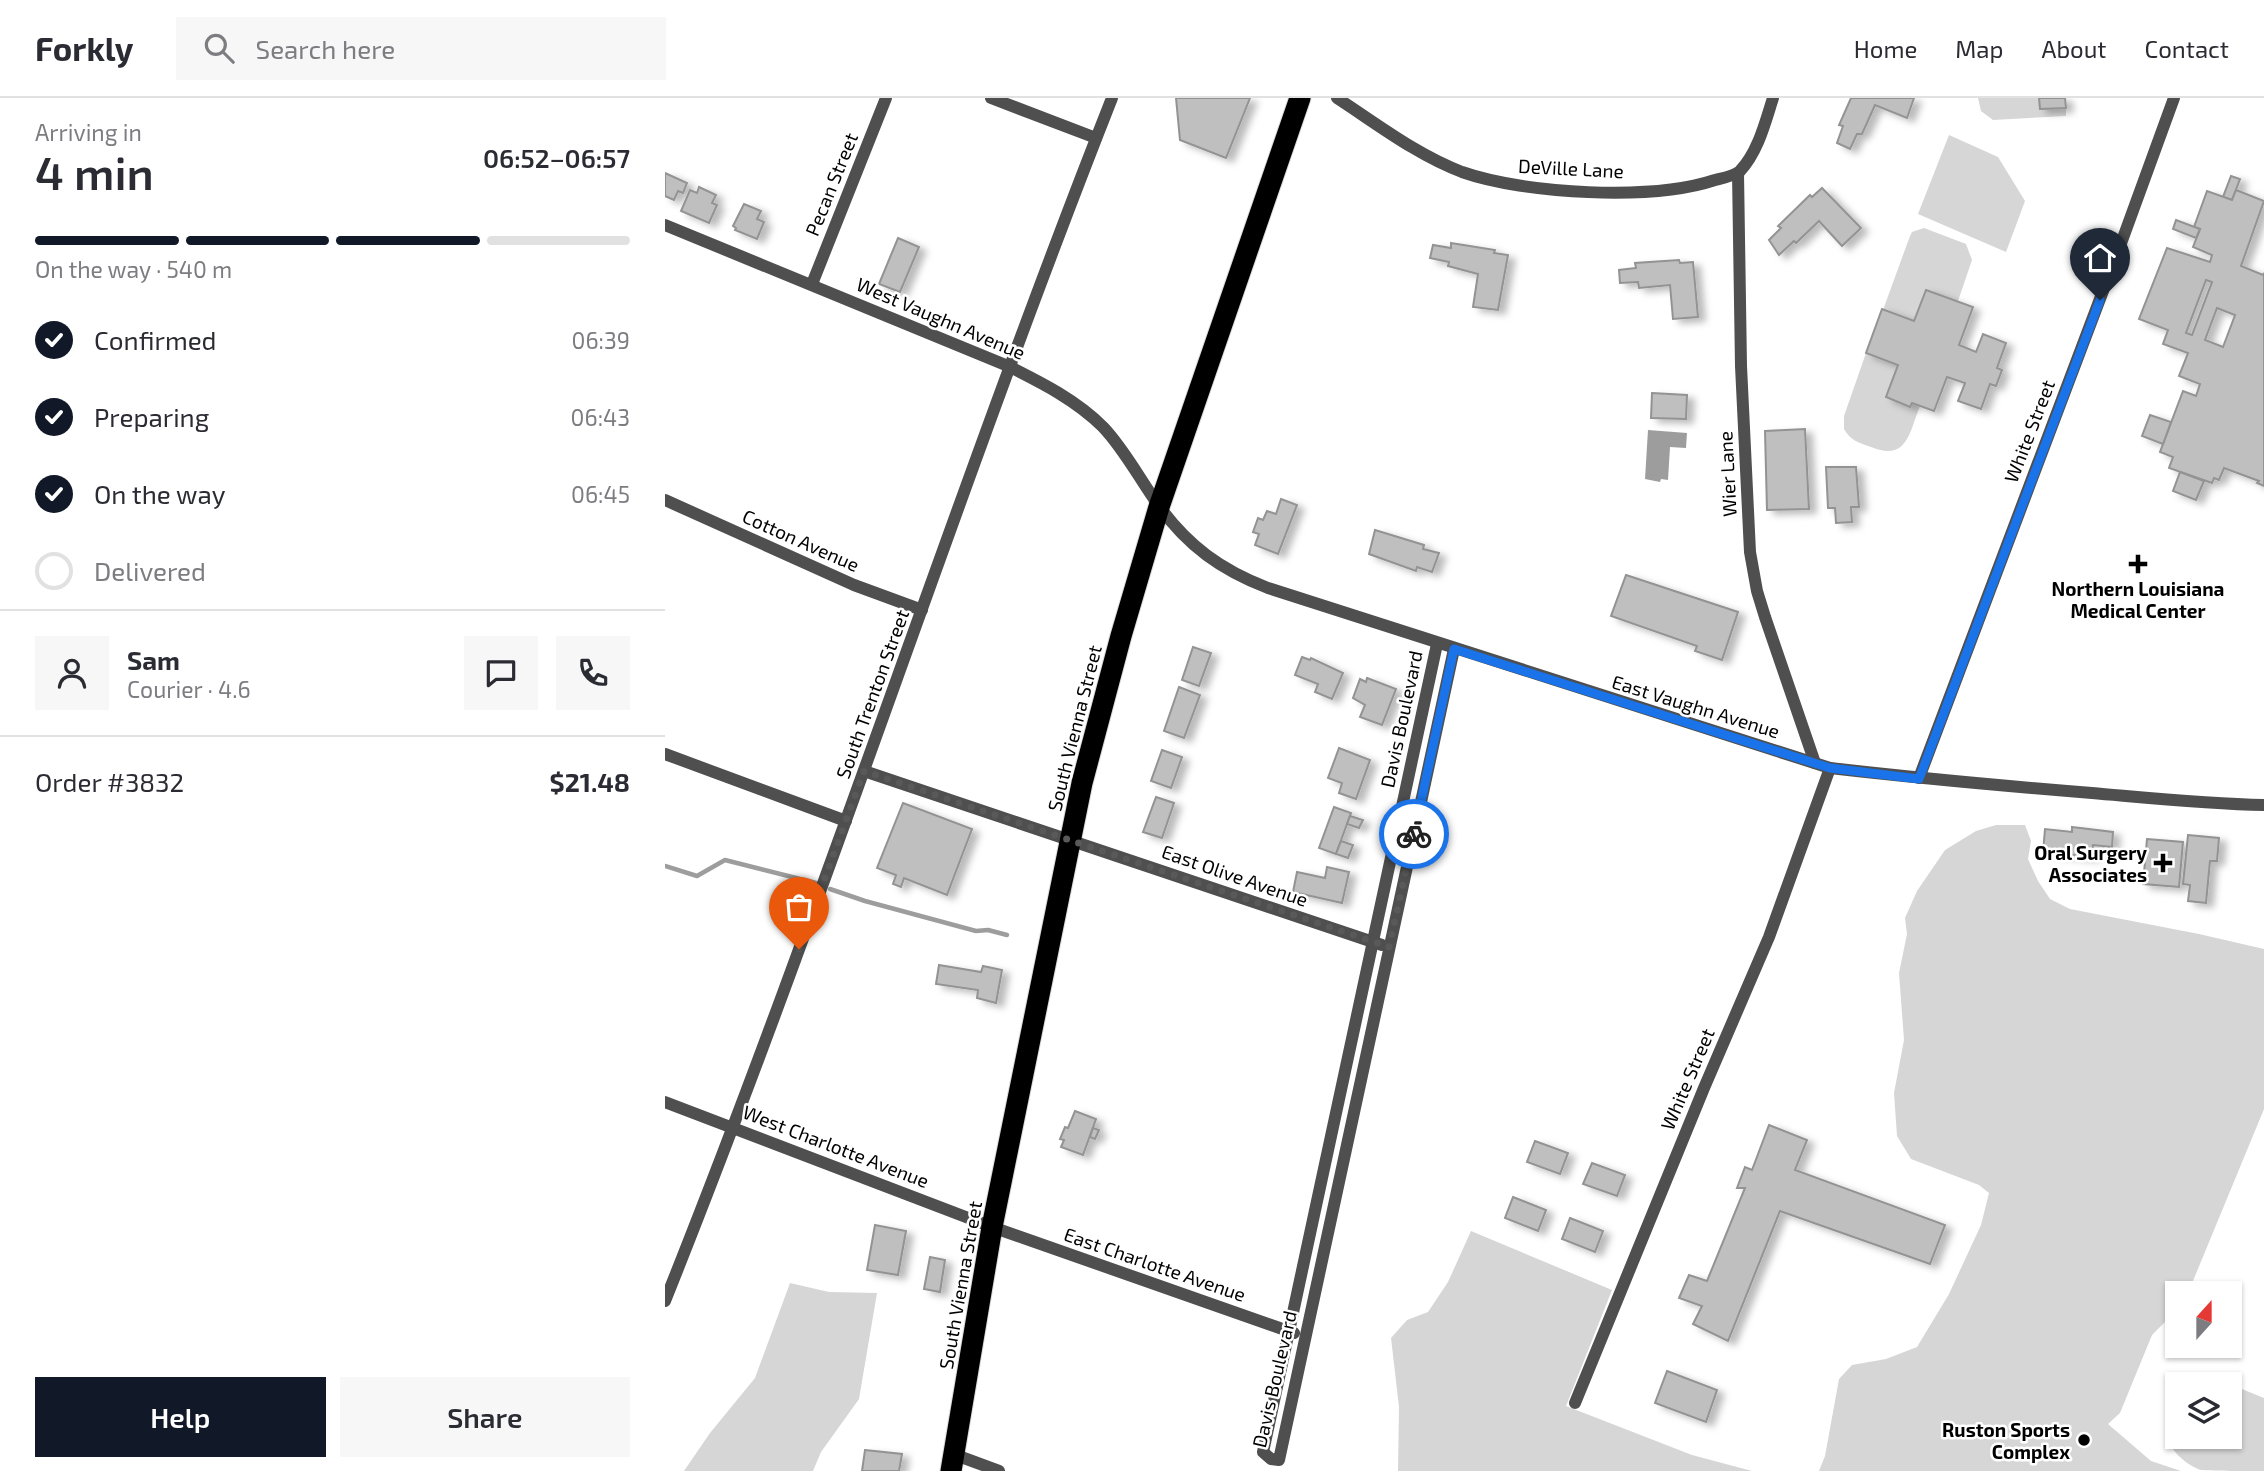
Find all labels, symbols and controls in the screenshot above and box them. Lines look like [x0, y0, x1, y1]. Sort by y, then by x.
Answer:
search box [176, 17, 666, 80]
text: Forkly [35, 28, 134, 68]
icon: search [200, 29, 238, 67]
text: Search here [256, 33, 395, 64]
text: Home [1854, 34, 1917, 63]
text: Map [1955, 34, 2003, 63]
text: About [2041, 34, 2107, 63]
text: Contact [2145, 34, 2229, 63]
text: Arriving in [35, 118, 142, 146]
street label: Pecan Street [800, 129, 862, 239]
text: 06:52–06:57 [483, 142, 630, 173]
text: 4 min [35, 144, 154, 199]
street label: DeVille Lane [1518, 154, 1624, 182]
pin [2070, 228, 2130, 300]
icon: home [2081, 239, 2119, 277]
text: On the way · 540 m [35, 255, 232, 283]
street label: West Vaughn Avenue [853, 272, 1029, 364]
icon: check [35, 321, 73, 359]
text: Confirmed [94, 324, 217, 355]
text: 06:39 [572, 326, 630, 354]
street label: White Street [1999, 376, 2059, 486]
icon: check [35, 398, 73, 436]
text: Preparing [94, 401, 209, 432]
text: 06:43 [571, 403, 630, 431]
street label: Wier Lane [1713, 431, 1741, 517]
icon: check [35, 475, 73, 513]
text: On the way [94, 478, 225, 509]
text: 06:45 [571, 480, 630, 508]
street label: Cotton Avenue [739, 504, 863, 576]
marker: Northern Louisiana Medical Center [2128, 554, 2148, 574]
text: Delivered [94, 555, 206, 586]
place label: Northern Louisiana Medical Center [2052, 577, 2224, 622]
street label: South Trenton Street [831, 606, 913, 782]
button: person [35, 636, 109, 710]
button: chat [464, 636, 538, 710]
button: phone [556, 636, 630, 710]
street label: South Vienna Street [1042, 643, 1106, 813]
text: Sam [127, 644, 180, 675]
street label: Davis Boulevard [1375, 648, 1427, 790]
street label: East Vaughn Avenue [1609, 670, 1783, 742]
text: Courier · 4.6 [127, 675, 251, 703]
text: Order #3832 [35, 766, 184, 797]
text: $21.48 [550, 766, 630, 797]
courier [1379, 799, 1449, 869]
icon: bike [1395, 815, 1433, 853]
street label: East Olive Avenue [1159, 839, 1311, 911]
place label: Oral Surgery Associates [2034, 841, 2147, 886]
marker: Oral Surgery Associates [2153, 853, 2173, 873]
pin [769, 877, 829, 949]
icon: bag [780, 888, 818, 926]
street label: White Street [1655, 1025, 1719, 1133]
street label: West Charlotte Avenue [740, 1100, 932, 1192]
street label: South Vienna Street [934, 1199, 986, 1371]
street label: East Charlotte Avenue [1061, 1222, 1249, 1306]
north arrow [2165, 1281, 2242, 1358]
map controls [2165, 1281, 2242, 1449]
street label: Davis Boulevard [1247, 1308, 1301, 1450]
button: layers [2165, 1372, 2242, 1449]
button: Help [35, 1377, 326, 1457]
button: Share [340, 1377, 630, 1457]
place label: Ruston Sports Complex [1942, 1418, 2070, 1463]
marker: Ruston Sports Complex [2076, 1432, 2092, 1448]

